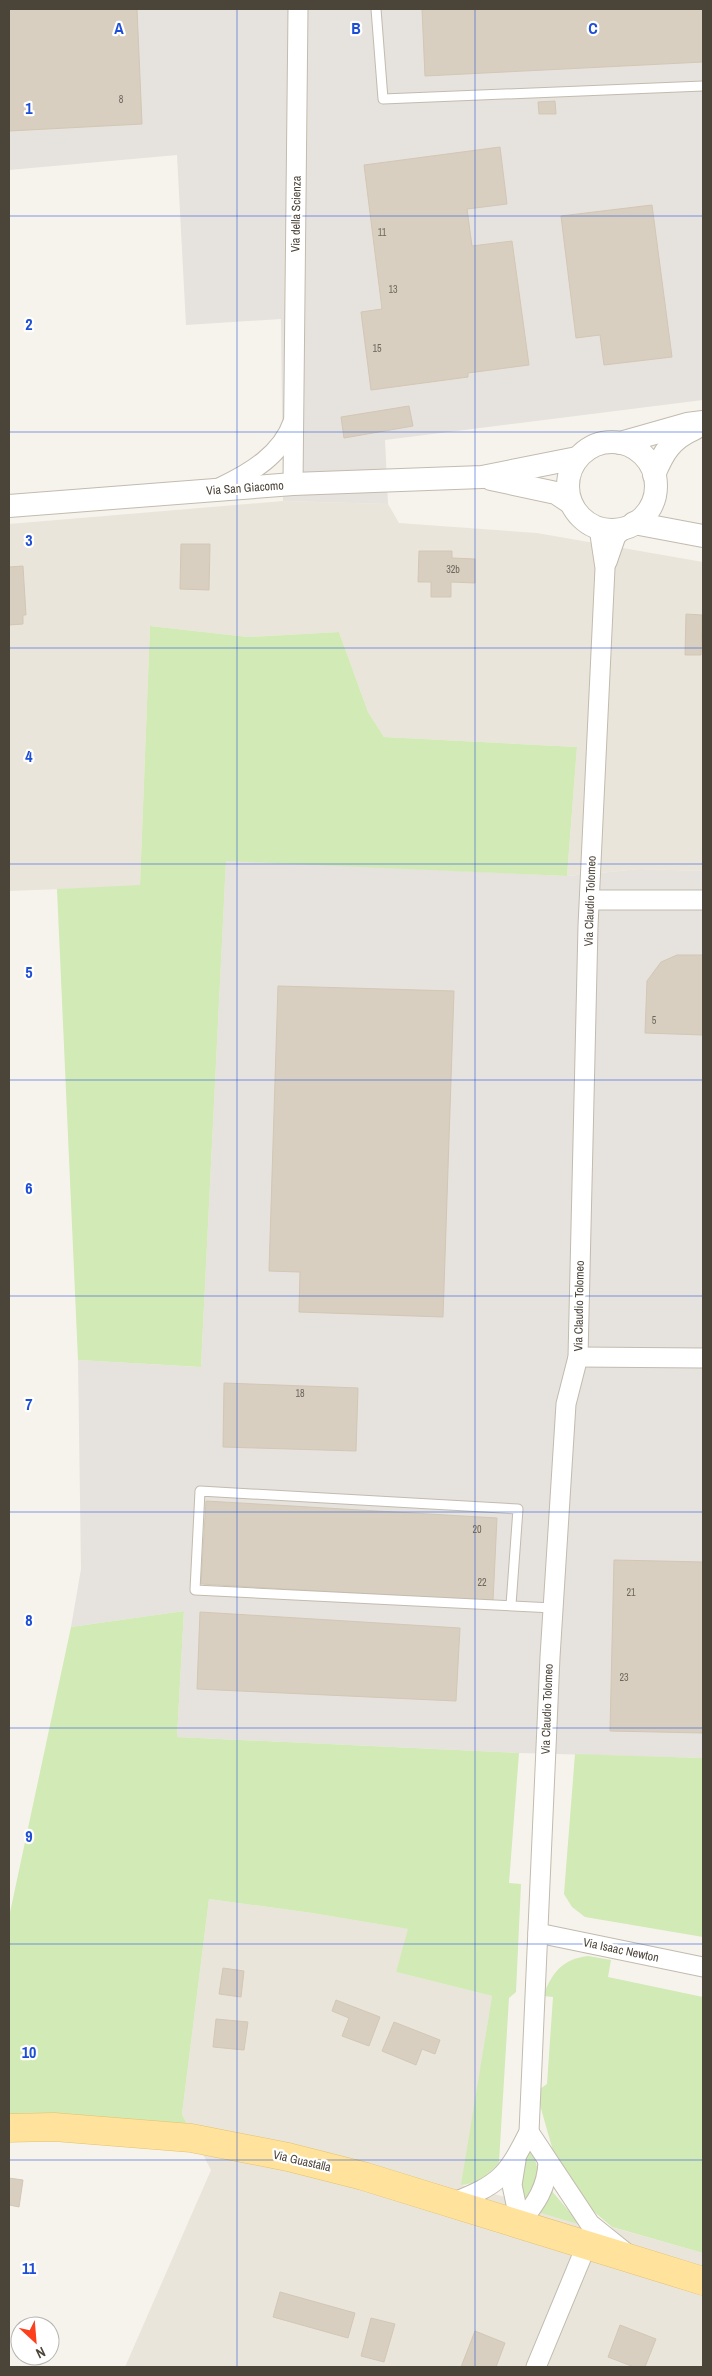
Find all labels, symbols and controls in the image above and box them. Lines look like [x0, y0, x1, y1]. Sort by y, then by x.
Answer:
text: A [114, 17, 124, 39]
text: B [351, 17, 361, 39]
text: C [588, 17, 598, 39]
house number: 8 [119, 93, 124, 106]
text: 1 [25, 97, 33, 119]
street label: Via della Scienza [287, 175, 305, 252]
house number: 11 [378, 226, 387, 239]
house number: 13 [388, 283, 398, 296]
text: 2 [25, 313, 33, 335]
house number: 15 [372, 342, 382, 355]
street label: Via San Giacomo [206, 477, 284, 499]
text: 3 [25, 529, 33, 551]
house number: 32b [446, 563, 460, 576]
text: 4 [25, 745, 33, 767]
street label: Via Claudio Tolomeo [580, 855, 600, 947]
text: 5 [25, 961, 33, 983]
house number: 5 [652, 1014, 657, 1027]
text: 6 [25, 1177, 33, 1199]
street label: Via Claudio Tolomeo [570, 1260, 588, 1352]
house number: 18 [295, 1387, 305, 1400]
text: 7 [25, 1393, 33, 1415]
house number: 20 [472, 1523, 482, 1536]
house number: 22 [477, 1576, 487, 1589]
house number: 21 [626, 1586, 636, 1599]
text: 8 [25, 1609, 33, 1631]
street label: Via Claudio Tolomeo [537, 1663, 557, 1755]
house number: 23 [619, 1671, 629, 1684]
text: 9 [25, 1825, 33, 1847]
street label: Via Isaac Newton [582, 1934, 660, 1966]
text: 10 [22, 2041, 36, 2063]
street label: Via Guastalla [271, 2147, 333, 2176]
text: 11 [22, 2257, 37, 2279]
north arrow [10, 2316, 60, 2366]
text: N [33, 2343, 48, 2363]

